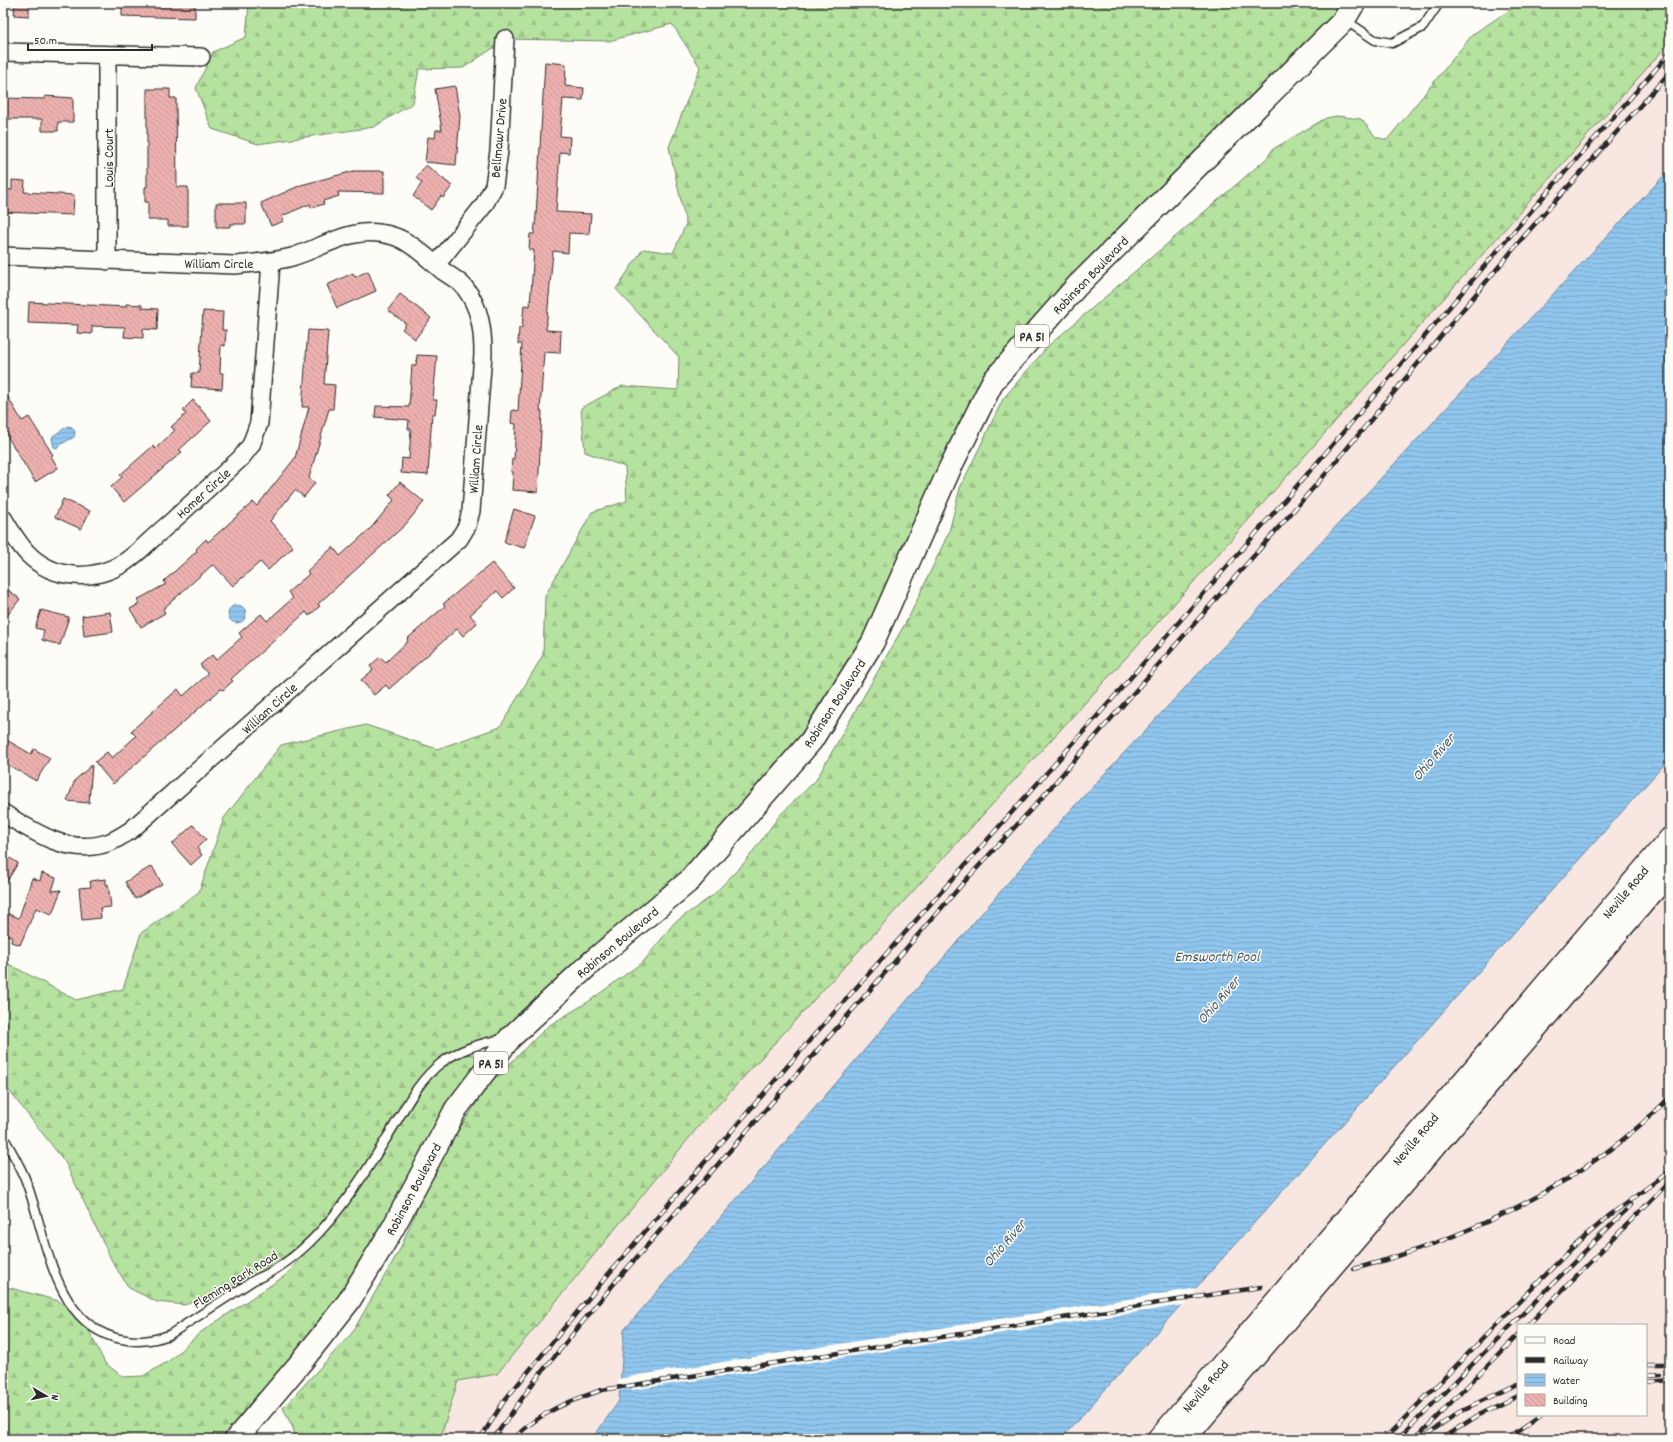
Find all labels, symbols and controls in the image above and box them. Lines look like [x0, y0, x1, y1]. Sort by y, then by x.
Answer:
scale bar [28, 26, 152, 52]
text: 50 m [34, 33, 57, 50]
street label: Bellmawr Drive [487, 97, 513, 179]
street label: Louis Court [100, 128, 120, 188]
street label: Robinson Boulevard [1049, 233, 1134, 320]
street label: William Circle [184, 255, 254, 275]
road number: PA 51 [1015, 325, 1049, 347]
street label: William Circle [465, 424, 489, 494]
street label: Homer Circle [173, 465, 236, 524]
street label: Robinson Boulevard [799, 656, 872, 753]
street label: William Circle [238, 679, 303, 740]
water label: Ohio River [1408, 729, 1462, 787]
street label: Neville Road [1598, 862, 1655, 924]
street label: Robinson Boulevard [573, 903, 664, 984]
water label: Emsworth Pool [1175, 947, 1261, 969]
water label: Ohio River [1193, 972, 1247, 1030]
road number: PA 51 [474, 1052, 508, 1074]
street label: Neville Road [1388, 1109, 1445, 1171]
street label: Robinson Boulevard [382, 1140, 448, 1240]
water label: Ohio River [979, 1215, 1033, 1273]
street label: Fleming Park Road [190, 1247, 282, 1315]
legend [1517, 1324, 1647, 1416]
text: Road [1553, 1333, 1575, 1350]
text: Railway [1553, 1353, 1589, 1370]
street label: Neville Road [1178, 1356, 1235, 1418]
text: Water [1553, 1373, 1580, 1390]
north arrow [26, 1376, 66, 1416]
text: N [45, 1393, 62, 1402]
text: Building [1553, 1393, 1588, 1410]

